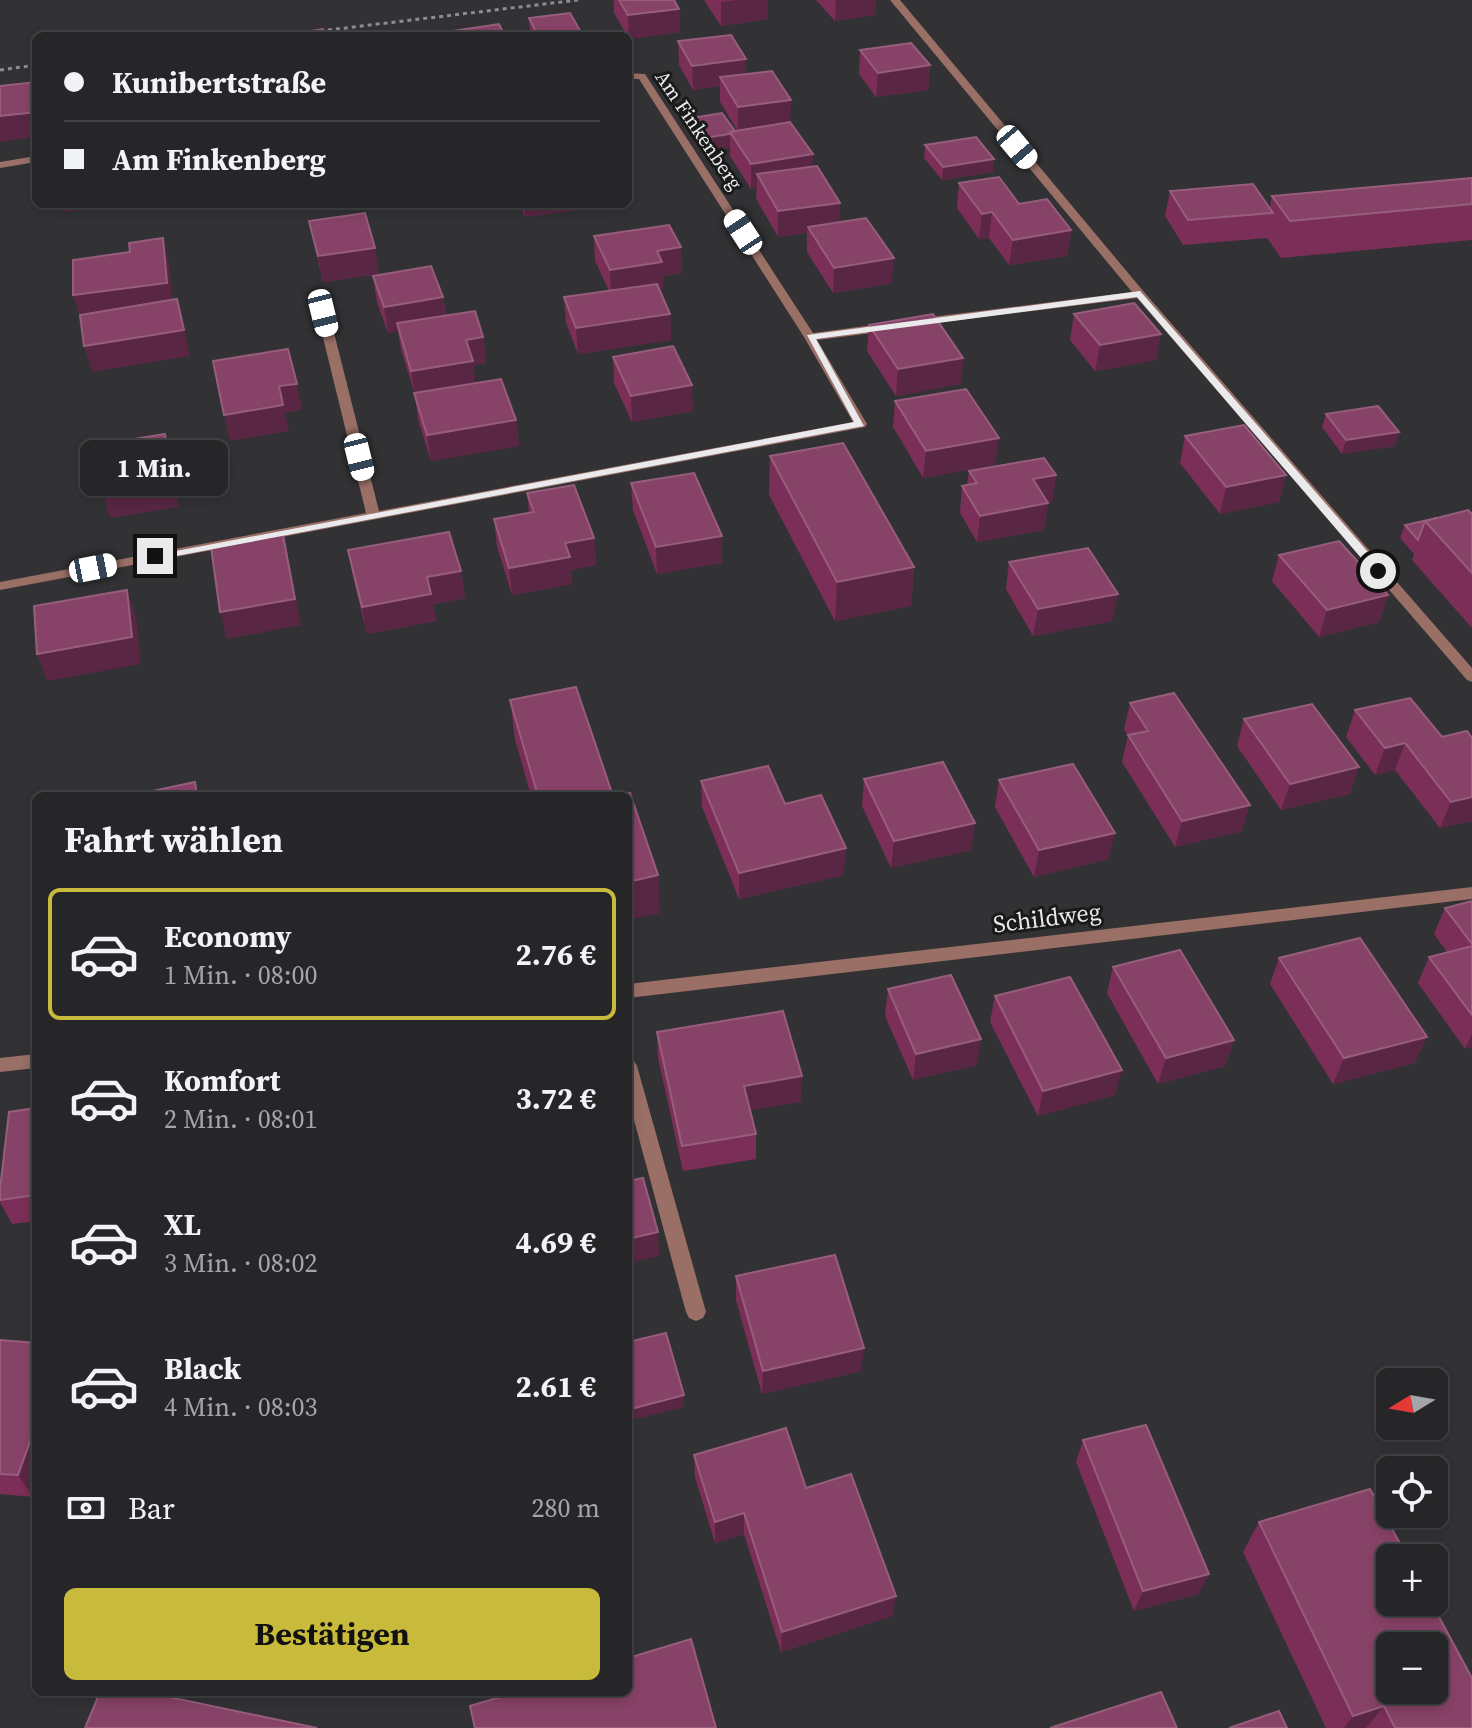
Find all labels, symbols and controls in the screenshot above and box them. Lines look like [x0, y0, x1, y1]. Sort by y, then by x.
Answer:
text: Kunibertstraße [112, 62, 326, 103]
street label: Am Finkenberg [649, 65, 749, 195]
car [992, 121, 1042, 173]
text: Am Finkenberg [112, 139, 326, 180]
car [720, 205, 766, 259]
car [306, 287, 340, 339]
car [342, 431, 376, 483]
callout: 1 Min. [81, 440, 229, 496]
text: 1 Min. [117, 450, 191, 486]
route end [137, 538, 173, 574]
car [67, 552, 119, 584]
route start [1360, 553, 1396, 589]
text: Fahrt wählen [64, 815, 283, 864]
street label: Schildweg [991, 895, 1103, 940]
text: Economy [164, 916, 292, 957]
icon: car [68, 918, 140, 990]
text: 2.76 € [516, 934, 596, 975]
text: 1 Min. · 08:00 [164, 957, 318, 993]
text: Komfort [164, 1060, 281, 1101]
icon: car [68, 1062, 140, 1134]
text: 3.72 € [516, 1078, 596, 1119]
text: 2 Min. · 08:01 [164, 1101, 318, 1137]
text: XL [164, 1204, 201, 1245]
icon: car [68, 1206, 140, 1278]
text: 4.69 € [516, 1222, 596, 1263]
text: 3 Min. · 08:02 [164, 1245, 318, 1281]
text: Black [164, 1348, 241, 1389]
icon: car [68, 1350, 140, 1422]
text: 2.61 € [516, 1366, 596, 1407]
north arrow [1376, 1368, 1448, 1440]
map controls [1376, 1368, 1448, 1704]
text: 4 Min. · 08:03 [164, 1389, 318, 1425]
button: locate [1376, 1456, 1448, 1528]
icon: cash [64, 1486, 108, 1530]
text: Bar [128, 1488, 175, 1529]
text: 280 m [532, 1490, 600, 1526]
button: + [1376, 1544, 1448, 1616]
button: Bestätigen [64, 1588, 600, 1680]
button: − [1376, 1632, 1448, 1704]

